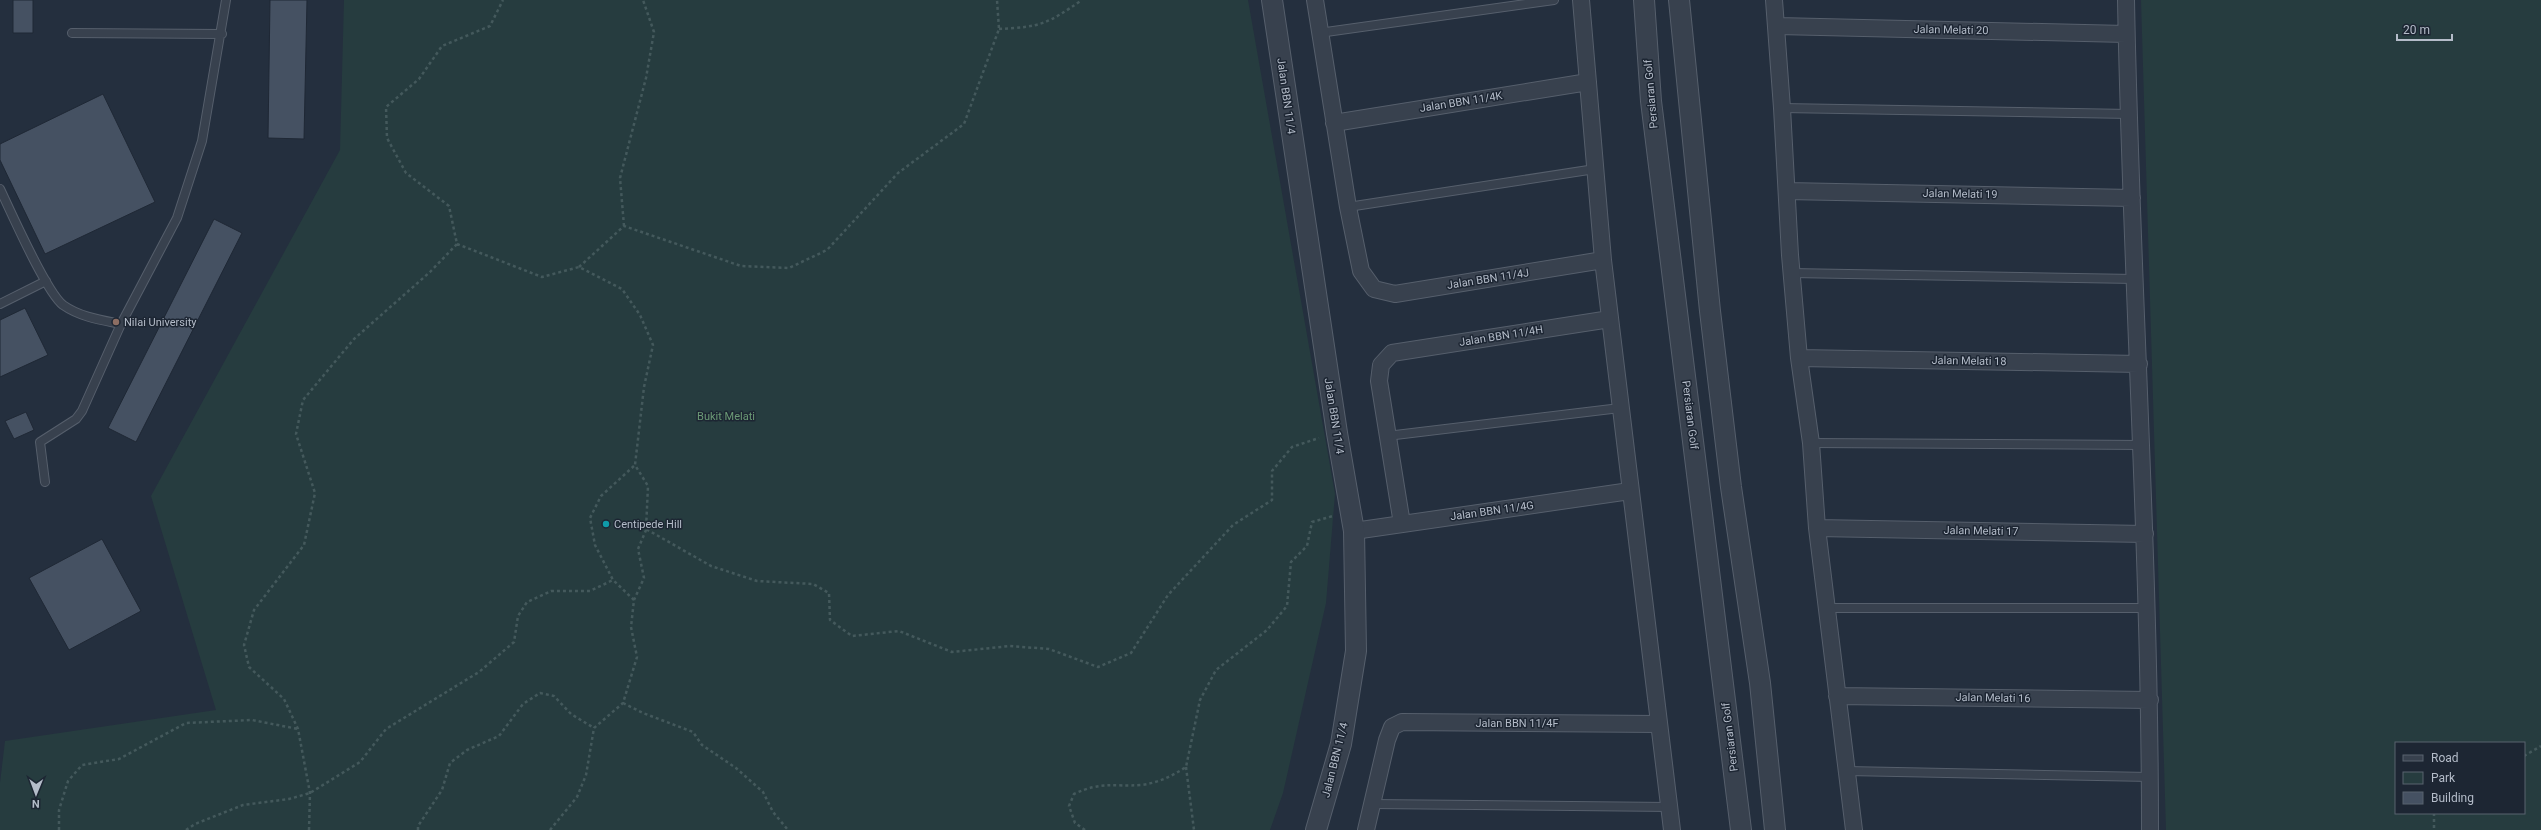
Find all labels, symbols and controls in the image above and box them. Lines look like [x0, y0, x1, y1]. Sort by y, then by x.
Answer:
scale bar [2397, 16, 2452, 42]
street label: Jalan Melati 20 [1913, 23, 1989, 37]
text: 20 m [2403, 23, 2430, 37]
street label: Jalan BBN 11/4 [1274, 57, 1298, 135]
street label: Persiaran Golf [1641, 59, 1660, 129]
street label: Jalan BBN 11/4K [1419, 89, 1503, 115]
street label: Jalan Melati 19 [1922, 187, 1998, 201]
street label: Jalan BBN 11/4J [1446, 266, 1530, 292]
place label: Nilai University [124, 316, 197, 329]
marker: Nilai University [111, 317, 121, 327]
street label: Jalan BBN 11/4H [1458, 323, 1544, 349]
street label: Jalan Melati 18 [1931, 354, 2007, 368]
street label: Jalan BBN 11/4 [1322, 377, 1346, 455]
street label: Persiaran Golf [1679, 380, 1701, 450]
park label: Bukit Melati [697, 410, 755, 423]
street label: Jalan BBN 11/4G [1449, 499, 1535, 523]
place label: Centipede Hill [614, 518, 682, 531]
marker: Centipede Hill [601, 519, 611, 529]
street label: Jalan Melati 17 [1943, 524, 2019, 538]
street label: Jalan Melati 16 [1955, 691, 2031, 705]
street label: Persiaran Golf [1719, 702, 1741, 772]
street label: Jalan BBN 11/4F [1476, 717, 1558, 730]
street label: Jalan BBN 11/4 [1319, 721, 1351, 799]
legend [2395, 742, 2525, 814]
text: Road [2431, 751, 2459, 765]
text: Park [2431, 771, 2456, 785]
north arrow [16, 774, 56, 814]
text: Building [2431, 791, 2474, 805]
text: N [32, 797, 40, 810]

